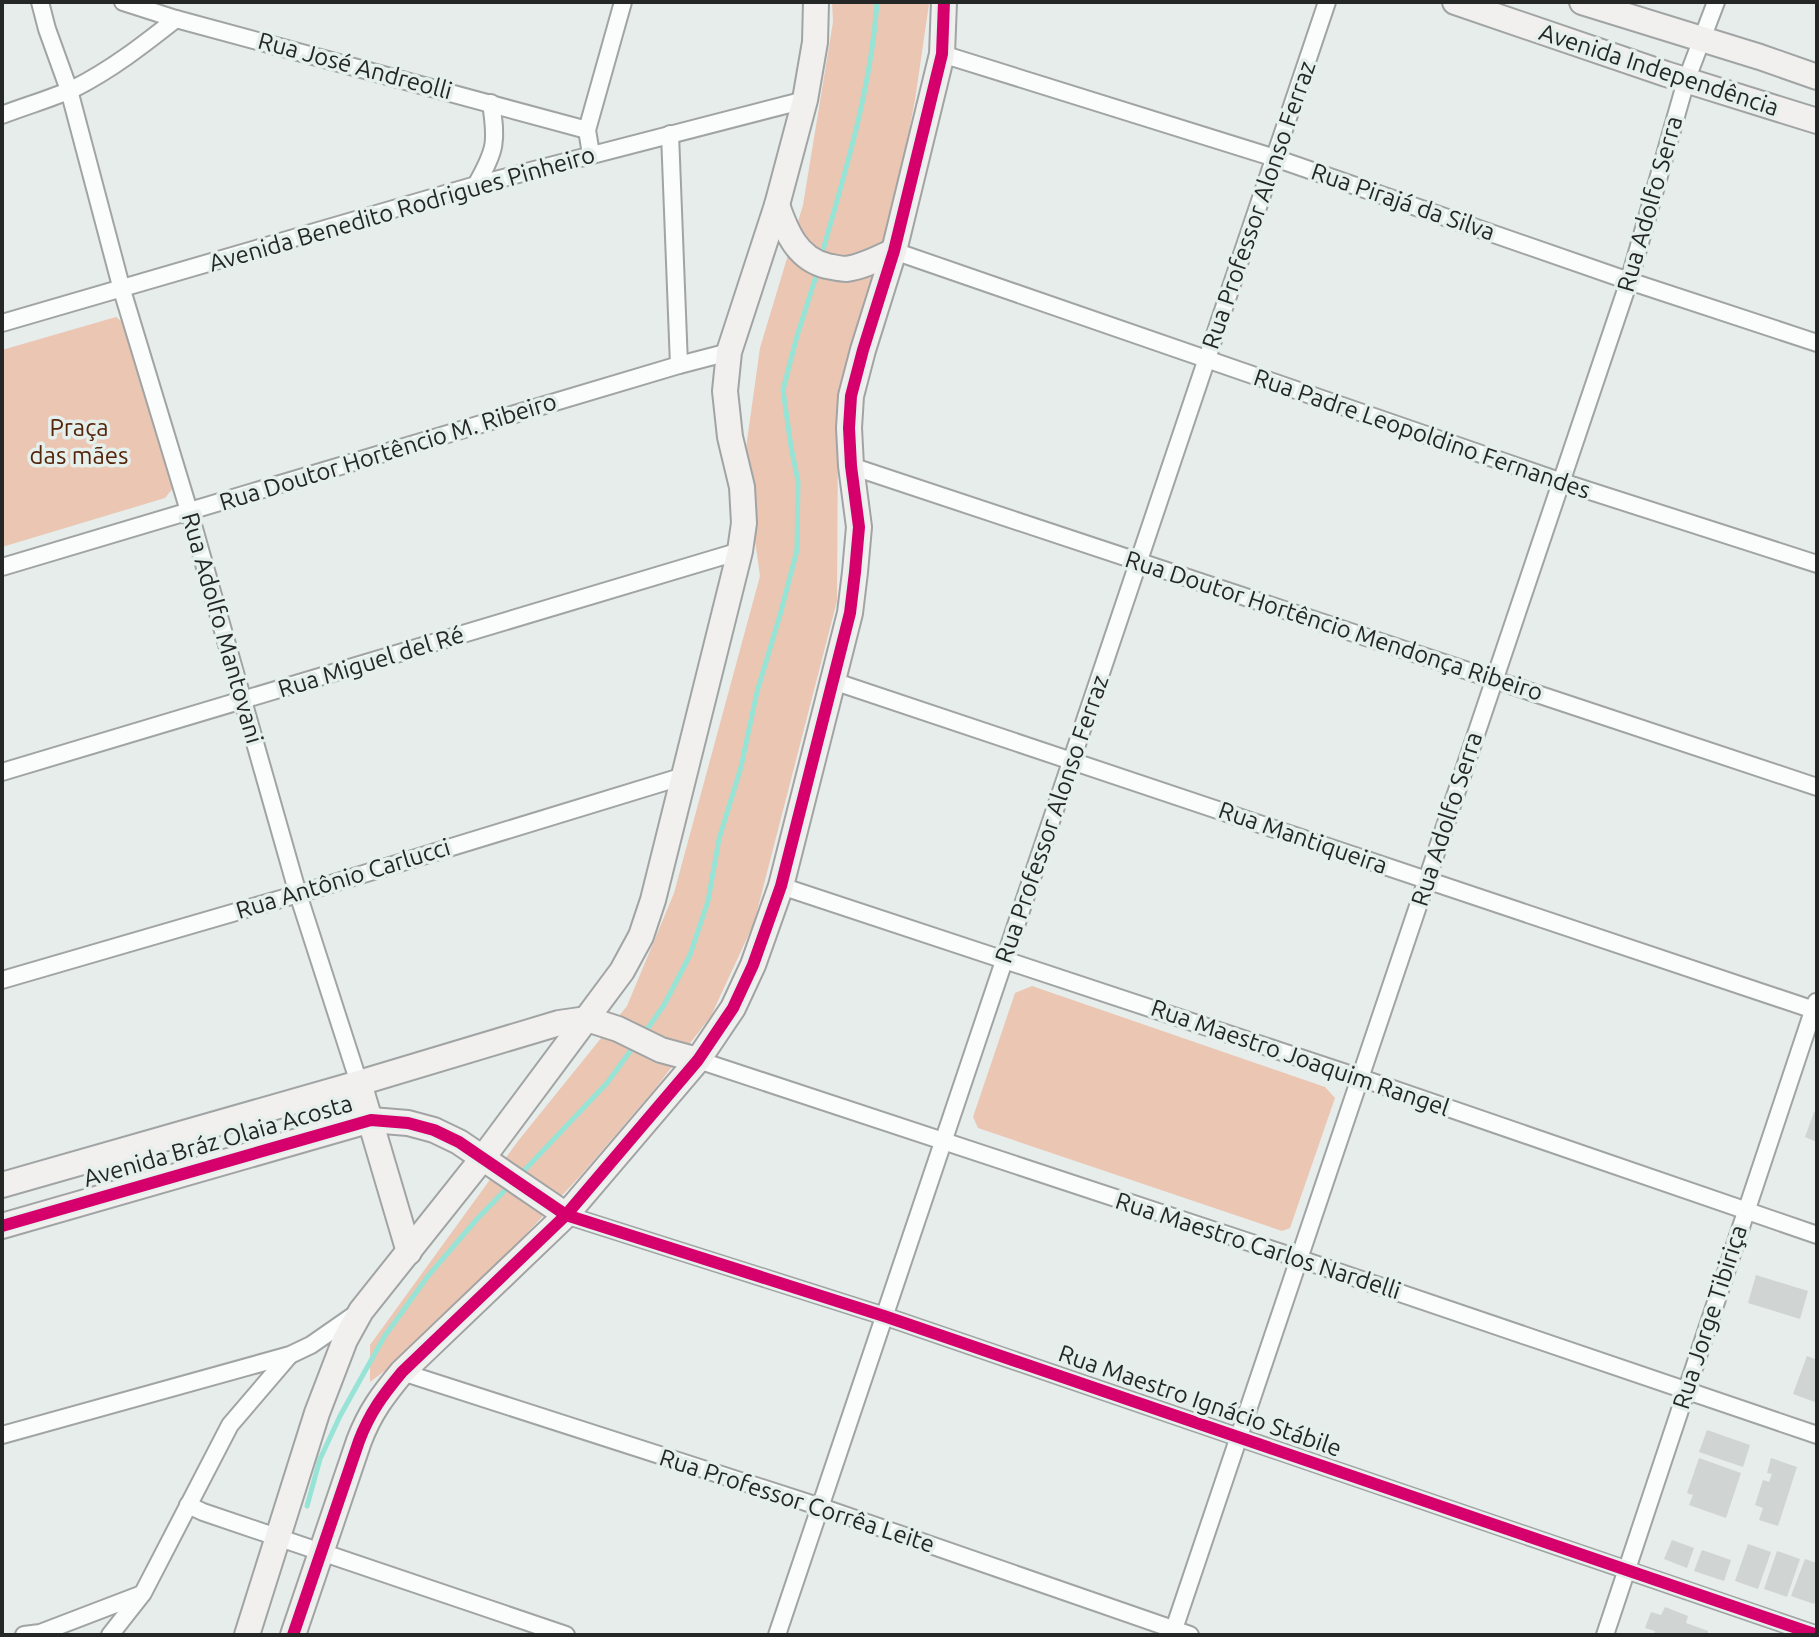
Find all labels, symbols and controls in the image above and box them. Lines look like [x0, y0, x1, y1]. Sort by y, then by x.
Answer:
street label: Avenida Independência [1536, 18, 1782, 121]
street label: Rua José Andreolli [255, 27, 455, 104]
street label: Rua Professor Alonso Ferraz [1196, 57, 1321, 352]
street label: Rua Adolfo Serra [1612, 113, 1687, 295]
street label: Avenida Benedito Rodrigues Pinheiro [206, 140, 598, 277]
street label: Rua Pirajá da Silva [1308, 157, 1498, 246]
street label: Rua Padre Leopoldino Fernandes [1250, 363, 1594, 504]
street label: Rua Doutor Hortêncio M. Ribeiro [216, 387, 560, 516]
park label: Praça das mães [30, 414, 129, 469]
street label: Rua Adolfo Mantovani [177, 509, 268, 746]
street label: Rua Doutor Hortêncio Mendonça Ribeiro [1122, 545, 1546, 706]
street label: Rua Miguel del Ré [275, 620, 467, 703]
street label: Rua Professor Alonso Ferraz [989, 671, 1114, 966]
street label: Rua Adolfo Serra [1406, 728, 1487, 909]
street label: Rua Mantiqueira [1215, 796, 1391, 879]
street label: Rua Antônio Carlucci [233, 833, 453, 924]
street label: Rua Maestro Joaquim Rangel [1147, 994, 1453, 1121]
street label: Avenida Bráz Olaia Acosta [80, 1089, 355, 1192]
street label: Rua Maestro Carlos Nardelli [1112, 1187, 1404, 1304]
street label: Rua Jorge Tibiriça [1667, 1221, 1752, 1412]
street label: Rua Maestro Ignácio Stábile [1055, 1339, 1345, 1462]
street label: Rua Professor Corrêa Leite [656, 1443, 938, 1558]

